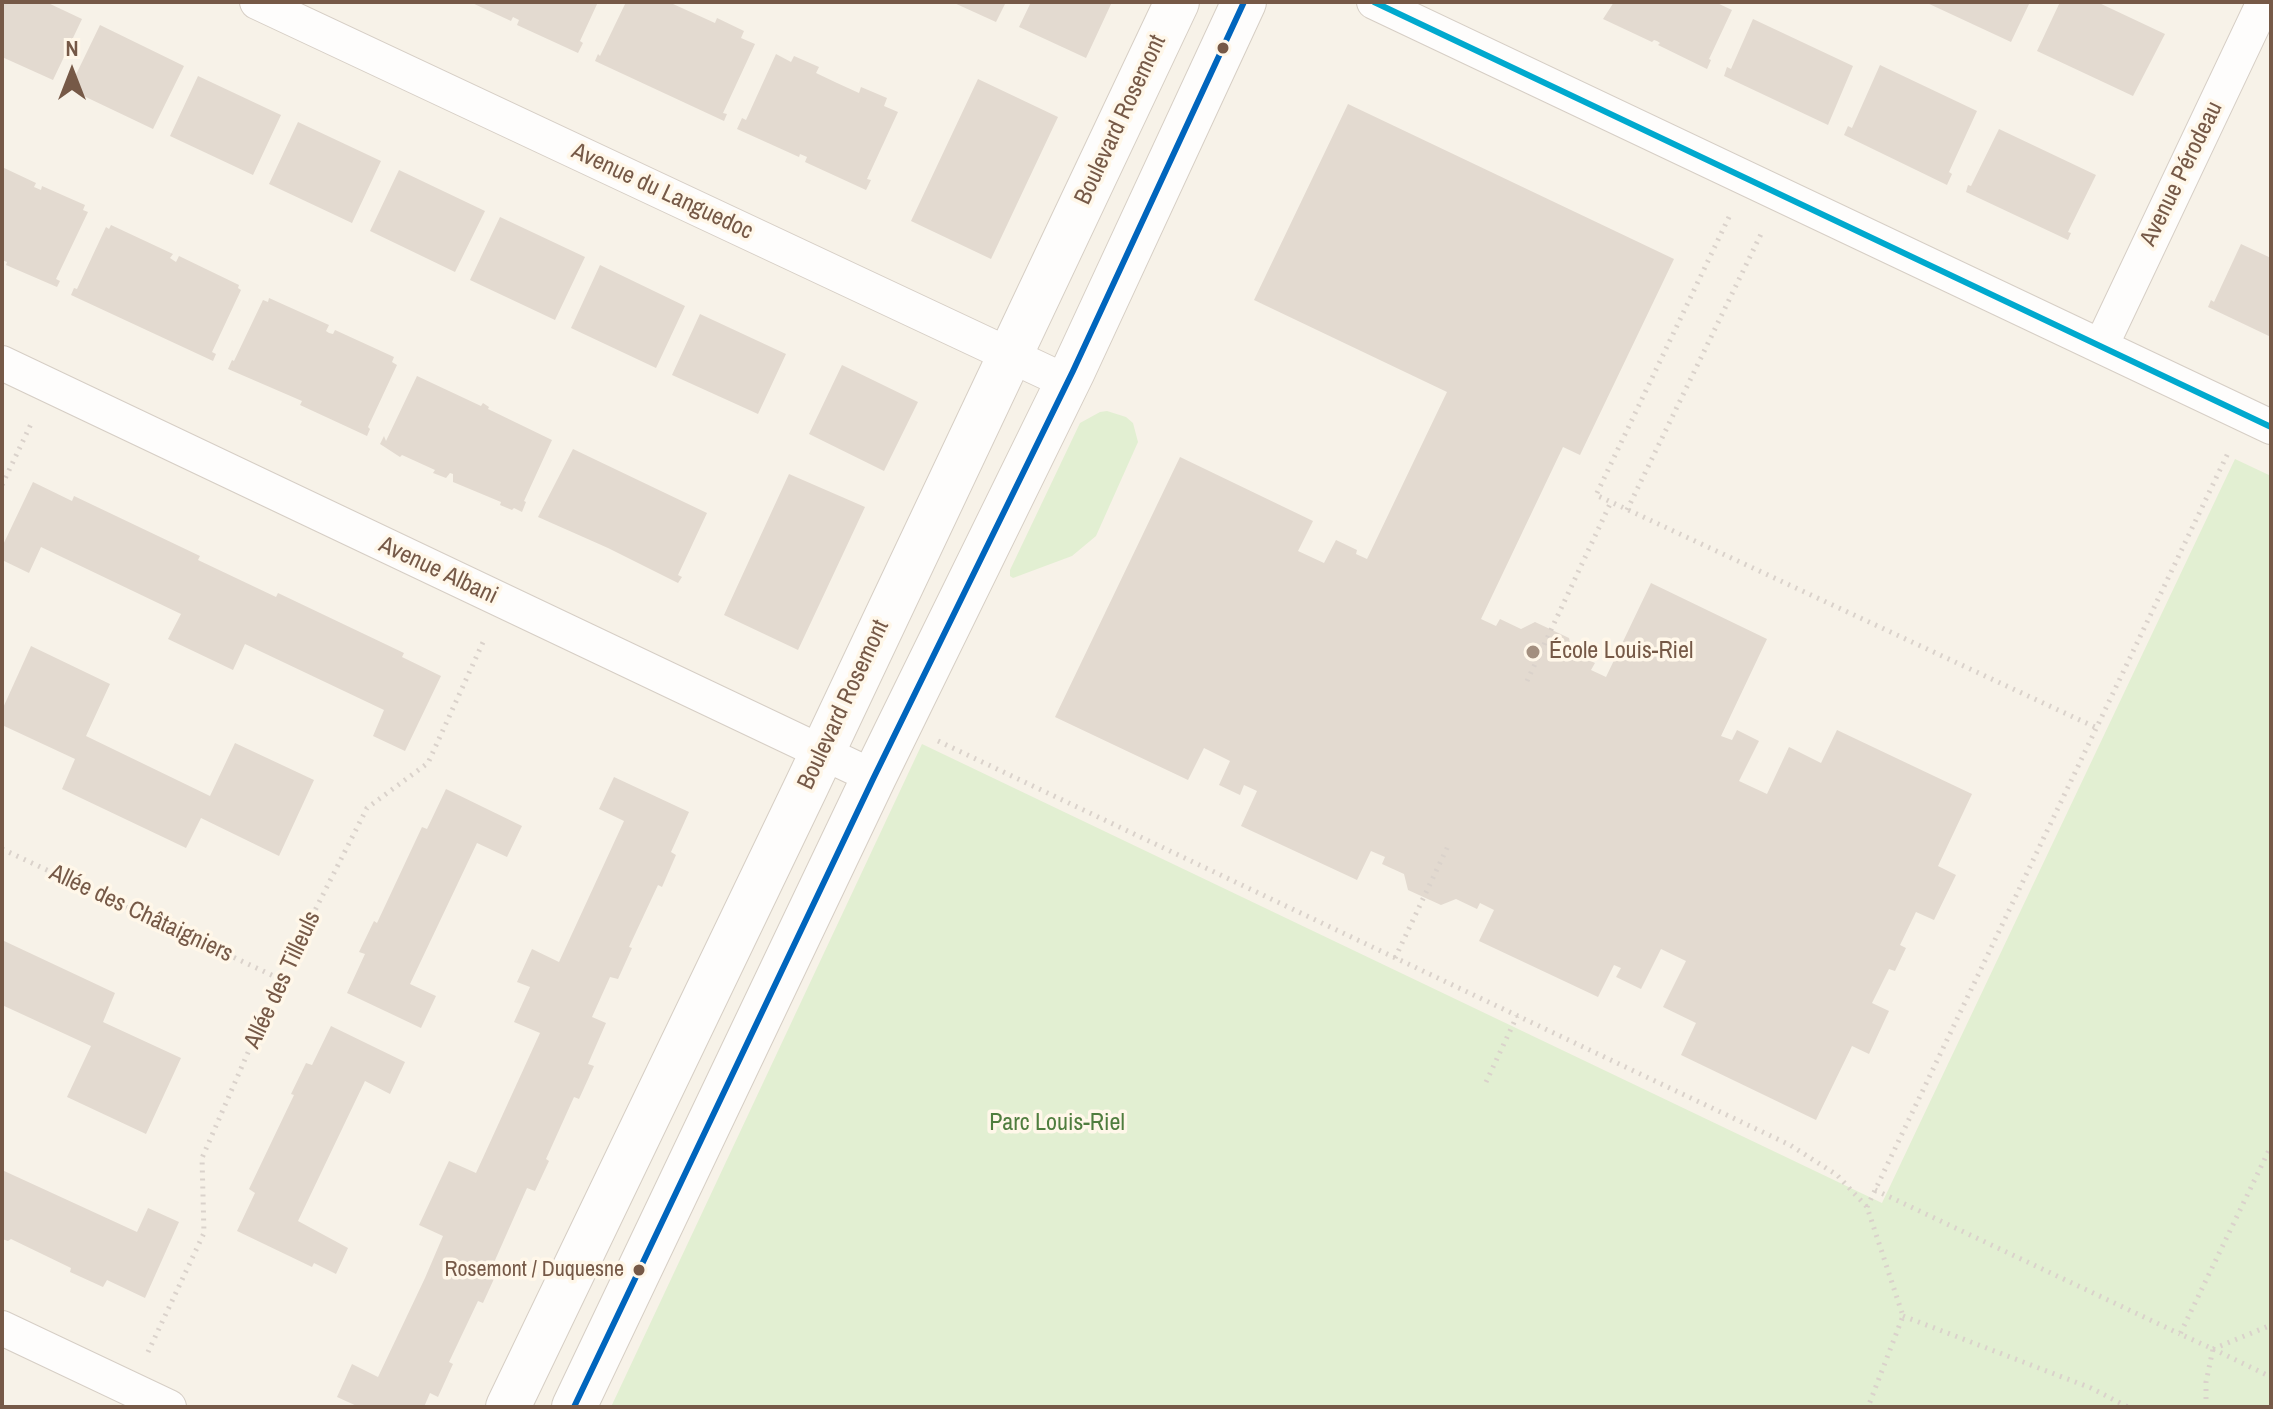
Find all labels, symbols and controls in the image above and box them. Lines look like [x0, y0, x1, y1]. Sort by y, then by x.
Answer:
street label: Boulevard Rosemont [1069, 31, 1173, 209]
north arrow [32, 32, 112, 112]
text: N [65, 33, 79, 63]
unlabelled marker [1215, 40, 1231, 56]
street label: Avenue Pérodeau [2135, 97, 2229, 251]
street label: Avenue du Languedoc [567, 137, 757, 247]
street label: Avenue Albani [374, 531, 502, 611]
street label: Boulevard Rosemont [792, 616, 896, 794]
place label: École Louis-Riel [1549, 638, 1693, 666]
marker: École Louis-Riel [1524, 643, 1542, 661]
street label: Allée des Châtaigniers [45, 859, 237, 969]
street label: Allée des Tilleuls [239, 907, 327, 1053]
park label: Parc Louis-Riel [989, 1110, 1125, 1138]
place label: Rosemont / Duquesne [445, 1257, 624, 1283]
marker: Rosemont / Duquesne [631, 1262, 647, 1278]

